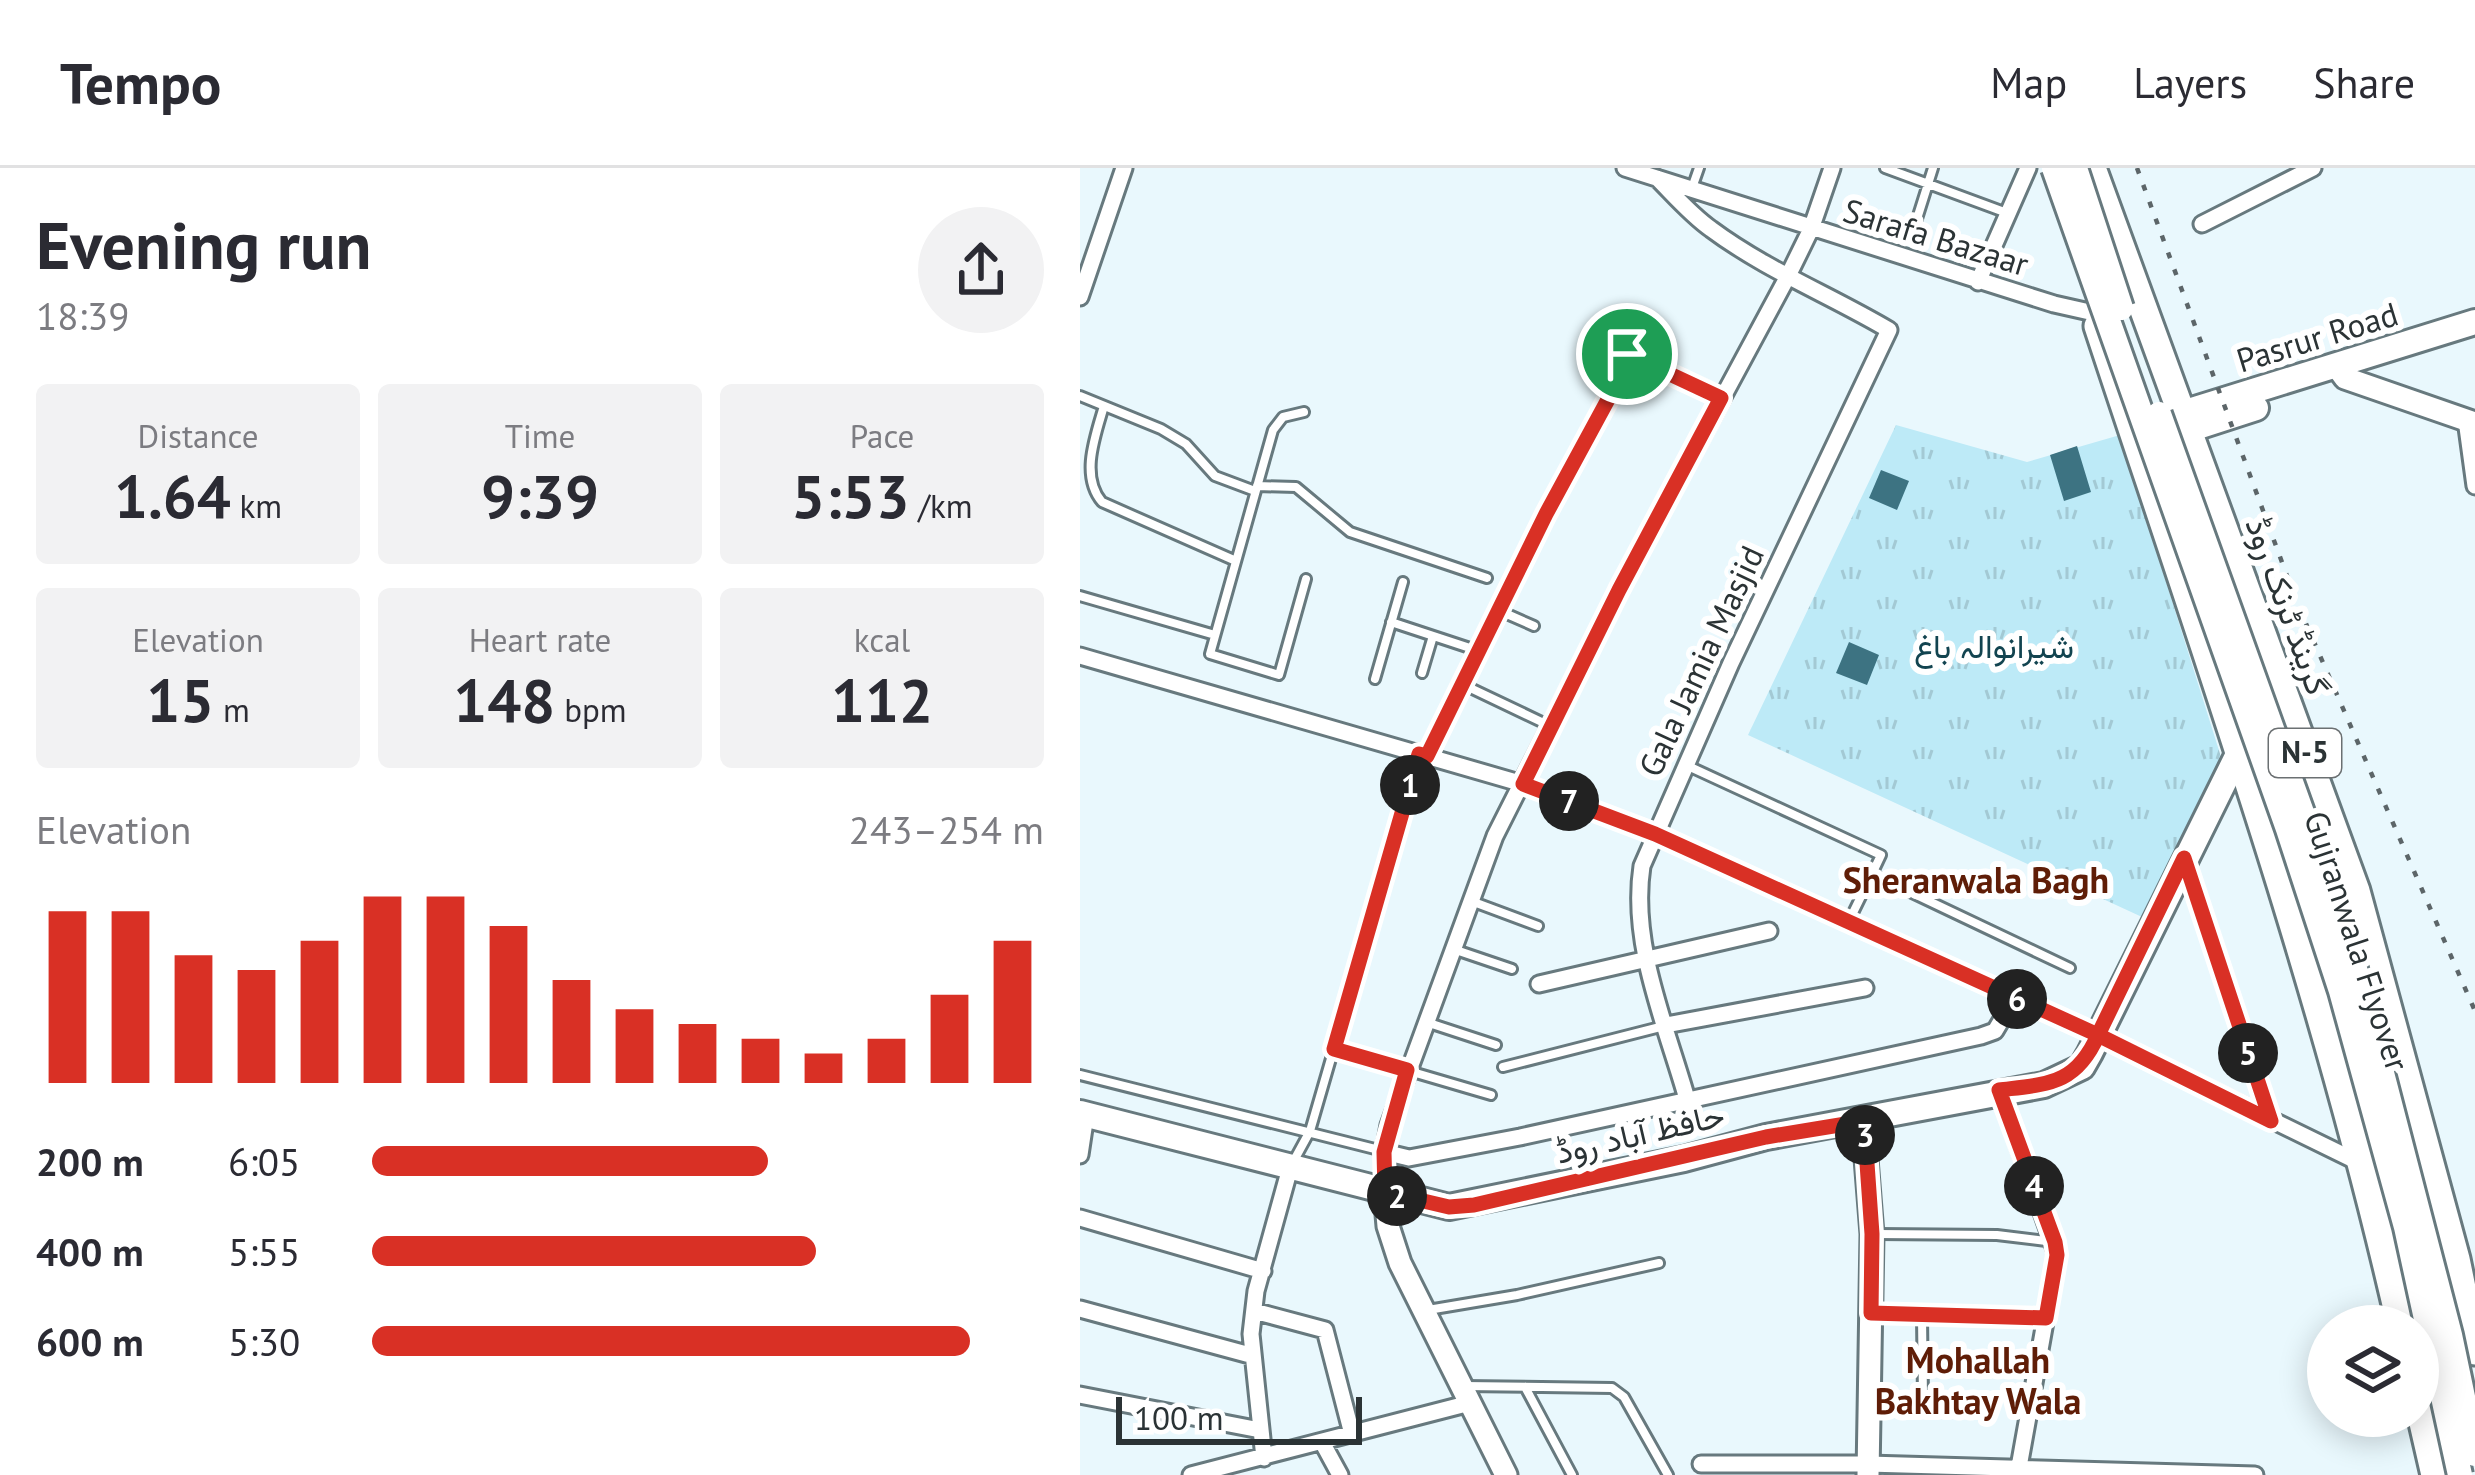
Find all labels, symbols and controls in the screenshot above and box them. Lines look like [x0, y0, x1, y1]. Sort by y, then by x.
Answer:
text: Tempo [60, 46, 221, 120]
text: Map [1990, 55, 2067, 110]
text: Layers [2133, 55, 2247, 110]
text: Share [2313, 55, 2415, 110]
street label: Sarafa Bazaar [1838, 188, 2034, 285]
text: Evening run [36, 202, 371, 287]
button: share [918, 207, 1044, 333]
text: 18:39 [36, 290, 130, 341]
street label: Pasrur Road [2231, 292, 2403, 381]
pin [1576, 303, 1678, 405]
icon: arrive [1594, 321, 1660, 387]
text: Distance [138, 414, 258, 457]
text: Time [505, 414, 575, 457]
text: Pace [850, 414, 914, 457]
text: 1.64 [114, 457, 231, 535]
text: 9:39 [481, 457, 599, 535]
text: 5:53 [791, 457, 910, 535]
text: km [231, 484, 282, 527]
text: /km [910, 484, 973, 527]
street label: گرینڈ ٹرنک روڈ [2236, 511, 2340, 701]
street label: Gala Jamia Masjid [1628, 538, 1773, 783]
text: Elevation [132, 618, 264, 661]
text: Heart rate [469, 618, 611, 661]
text: kcal [854, 618, 910, 661]
park label: شیرانوالہ باغ [1914, 624, 2074, 669]
text: 15 [146, 661, 214, 739]
text: 148 [453, 661, 555, 739]
text: 112 [831, 661, 933, 739]
text: m [214, 688, 250, 731]
text: bpm [555, 688, 627, 731]
road number: N-5 [2269, 729, 2341, 777]
pin: 1 [1380, 755, 1440, 815]
text: 1 [1401, 763, 1419, 806]
pin: 7 [1539, 771, 1599, 831]
text: 7 [1560, 779, 1578, 822]
text: Elevation [36, 804, 191, 855]
text: 243–254 m [849, 804, 1044, 855]
street label: Gujranwala Flyover [2295, 806, 2420, 1076]
district label: Sheranwala Bagh [1843, 856, 2109, 903]
pin: 6 [1987, 969, 2047, 1029]
text: 6 [2008, 977, 2026, 1020]
pin: 5 [2218, 1023, 2278, 1083]
text: 5 [2239, 1031, 2257, 1074]
street label: حافظ آباد روڈ [1551, 1092, 1728, 1173]
pin: 3 [1835, 1105, 1895, 1165]
text: 3 [1856, 1113, 1874, 1156]
text: 200 m [36, 1136, 144, 1187]
text: 6:05 [228, 1136, 300, 1187]
pin: 4 [2004, 1156, 2064, 1216]
text: 4 [2025, 1164, 2043, 1207]
pin: 2 [1367, 1166, 1427, 1226]
text: 2 [1388, 1174, 1406, 1217]
text: 400 m [36, 1226, 144, 1277]
text: 5:55 [228, 1226, 300, 1277]
map controls [2307, 1305, 2439, 1437]
button: layers [2307, 1305, 2439, 1437]
text: 600 m [36, 1316, 144, 1367]
text: 5:30 [228, 1316, 300, 1367]
district label: Mohallah Bakhtay Wala [1875, 1336, 2081, 1424]
scale bar [1116, 1391, 1362, 1444]
text: 100 m [1134, 1396, 1224, 1439]

